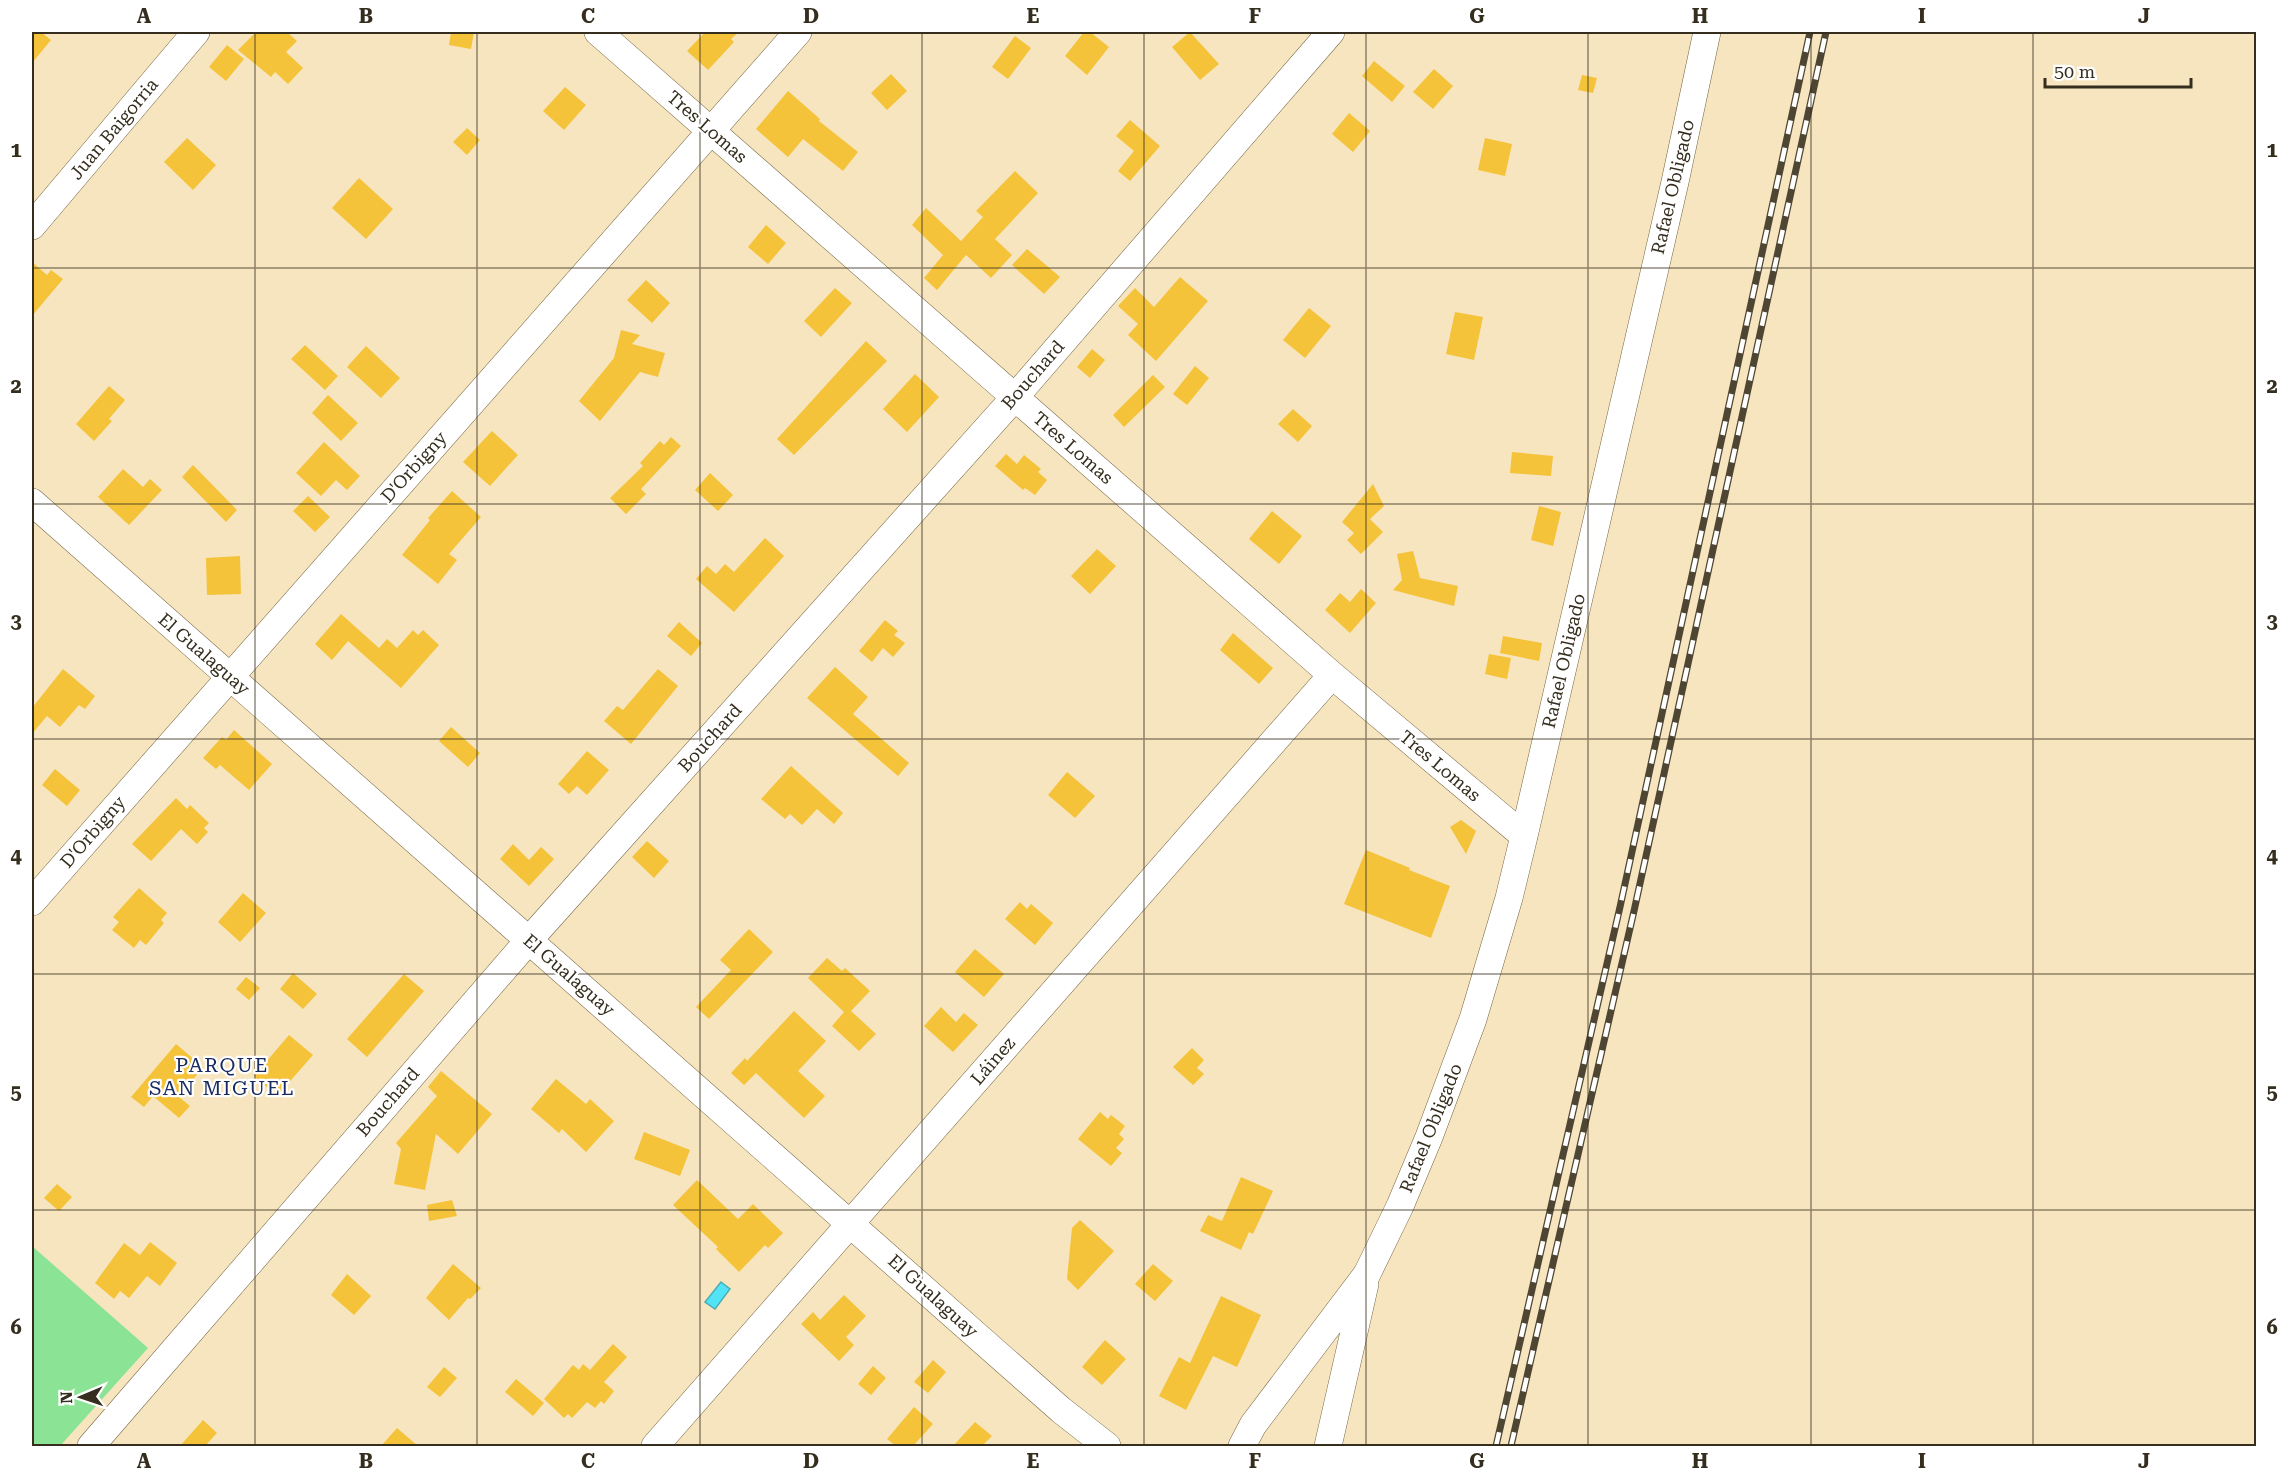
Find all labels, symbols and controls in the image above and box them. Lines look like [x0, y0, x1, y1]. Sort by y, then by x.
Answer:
text: A [137, 4, 152, 28]
text: B [359, 4, 373, 28]
text: C [581, 4, 595, 28]
text: D [803, 4, 819, 28]
text: E [1027, 4, 1040, 28]
text: F [1249, 4, 1261, 28]
text: G [1469, 4, 1485, 28]
text: H [1692, 4, 1708, 28]
text: I [1918, 4, 1926, 28]
text: J [2138, 4, 2150, 28]
scale bar [2045, 51, 2190, 89]
text: 50 m [2054, 61, 2095, 82]
street label: Juan Baigorria [65, 74, 162, 184]
street label: Tres Lomas [663, 86, 752, 167]
street label: Rafael Obligado [1647, 117, 1698, 256]
text: 1 [10, 138, 22, 162]
text: 1 [2266, 138, 2278, 162]
street label: Bouchard [997, 336, 1069, 413]
text: 2 [10, 374, 22, 398]
text: 2 [2266, 374, 2278, 398]
street label: Tres Lomas [1029, 407, 1118, 488]
street label: D'Orbigny [376, 427, 451, 506]
street label: Rafael Obligado [1538, 591, 1589, 730]
street label: El Gualaguay [154, 608, 254, 699]
text: 3 [10, 609, 22, 633]
text: 3 [2266, 609, 2278, 633]
street label: Bouchard [674, 699, 746, 776]
street label: Tres Lomas [1396, 726, 1485, 806]
street label: D'Orbigny [56, 791, 130, 872]
text: 4 [10, 844, 22, 868]
text: 4 [2266, 844, 2278, 868]
street label: El Gualaguay [519, 929, 619, 1020]
street label: Láinez [966, 1032, 1019, 1089]
district label: PARQUE SAN MIGUEL [149, 1053, 295, 1100]
street label: Rafael Obligado [1395, 1060, 1466, 1196]
street label: Bouchard [352, 1063, 424, 1140]
text: 5 [10, 1080, 22, 1104]
text: 5 [2266, 1080, 2278, 1104]
street label: El Gualaguay [884, 1250, 983, 1342]
text: 6 [10, 1315, 22, 1339]
text: 6 [2266, 1315, 2278, 1339]
north arrow [51, 1367, 111, 1427]
text: N [57, 1391, 76, 1404]
text: A [137, 1449, 152, 1473]
text: B [359, 1449, 373, 1473]
text: C [581, 1449, 595, 1473]
text: D [803, 1449, 819, 1473]
text: E [1027, 1449, 1040, 1473]
text: F [1249, 1449, 1261, 1473]
text: G [1469, 1449, 1485, 1473]
text: H [1692, 1449, 1708, 1473]
text: I [1918, 1449, 1926, 1473]
text: J [2138, 1449, 2150, 1473]

